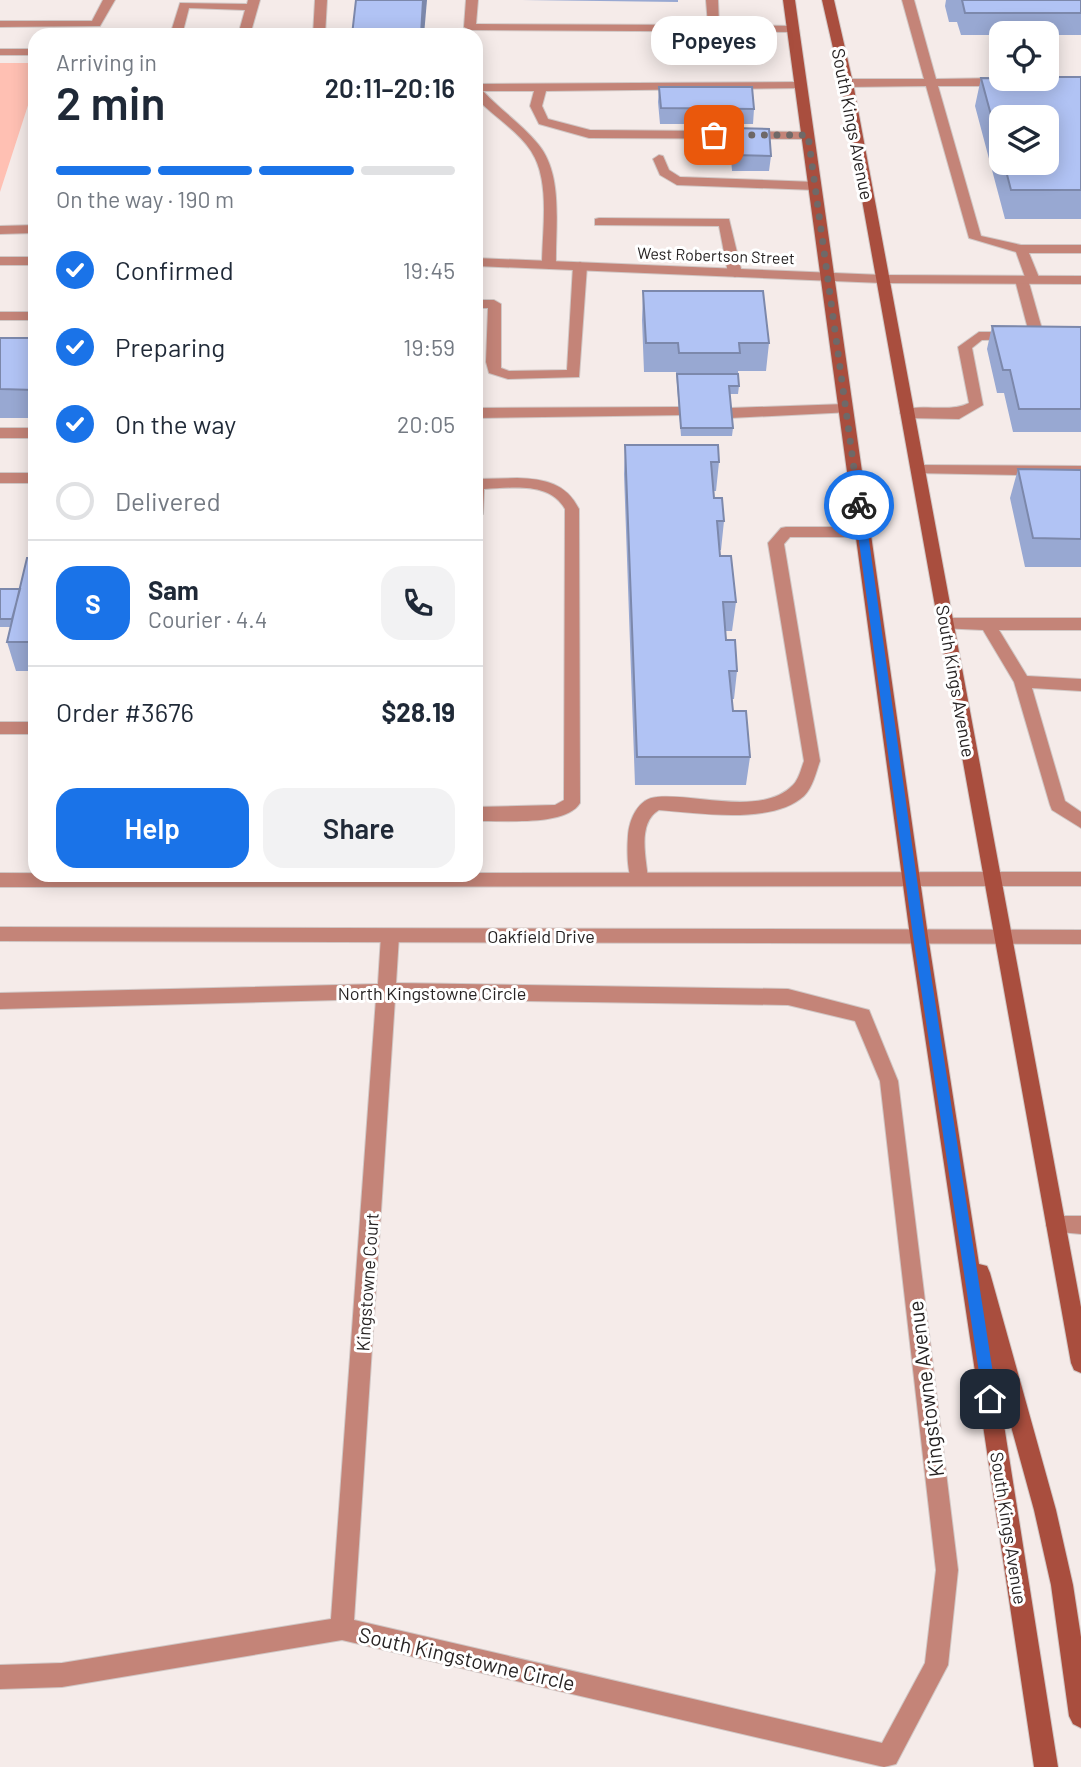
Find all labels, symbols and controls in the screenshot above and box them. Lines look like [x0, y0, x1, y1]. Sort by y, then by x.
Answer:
callout: Popeyes [651, 16, 777, 65]
map controls [989, 21, 1059, 175]
button: locate [989, 21, 1059, 91]
text: Popeyes [672, 26, 756, 54]
street label: South Kings Avenue [828, 46, 878, 202]
text: Arriving in [56, 48, 157, 76]
text: 20:11–20:16 [325, 72, 455, 103]
text: 2 min [56, 74, 165, 129]
pin [684, 105, 744, 165]
button: layers [989, 105, 1059, 175]
icon: bag [695, 116, 733, 154]
text: On the way · 190 m [56, 185, 234, 213]
street label: West Robertson Street [637, 243, 795, 267]
icon: check [56, 251, 94, 289]
text: Confirmed [115, 254, 234, 285]
text: 19:45 [403, 256, 455, 284]
icon: check [56, 328, 94, 366]
text: Preparing [115, 331, 225, 362]
text: 19:59 [403, 333, 455, 361]
icon: check [56, 405, 94, 443]
text: On the way [115, 408, 236, 439]
text: 20:05 [397, 410, 455, 438]
courier [824, 470, 894, 540]
text: Delivered [115, 485, 221, 516]
icon: bike [840, 486, 878, 524]
button: phone [381, 566, 455, 640]
text: Sam [148, 574, 199, 605]
text: S [85, 588, 101, 619]
street label: South Kings Avenue [932, 603, 980, 759]
text: Courier · 4.4 [148, 605, 267, 633]
text: Order #3676 [56, 696, 194, 727]
text: $28.19 [381, 696, 455, 727]
button: Help [56, 788, 249, 868]
button: Share [263, 788, 455, 868]
street label: Oakfield Drive [487, 925, 595, 947]
street label: North Kingstowne Circle [338, 982, 526, 1004]
street label: Kingstowne Court [351, 1212, 383, 1352]
street label: Kingstowne Avenue [902, 1299, 948, 1479]
pin [960, 1369, 1020, 1429]
icon: home [971, 1380, 1009, 1418]
street label: South Kings Avenue [986, 1450, 1032, 1606]
street label: South Kingstowne Circle [356, 1621, 578, 1695]

